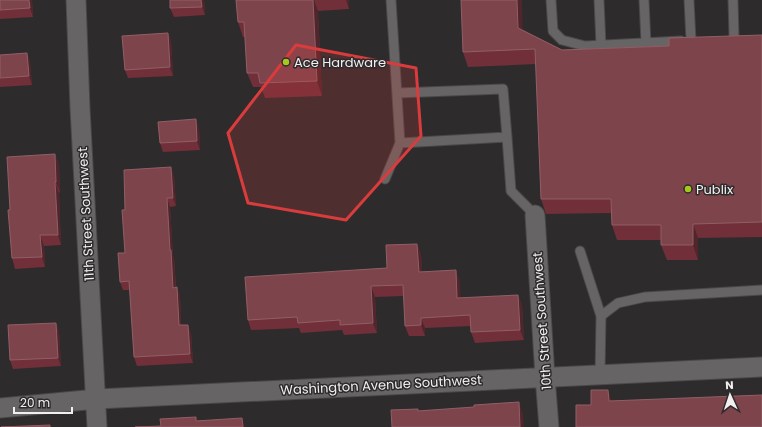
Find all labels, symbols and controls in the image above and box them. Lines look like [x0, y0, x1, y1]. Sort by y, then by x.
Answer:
place label: Ace Hardware [294, 53, 386, 72]
marker: Ace Hardware [281, 57, 291, 67]
street label: 11th Street Southwest [73, 146, 99, 281]
place label: Publix [696, 180, 734, 199]
marker: Publix [683, 184, 693, 194]
street label: 10th Street Southwest [528, 251, 556, 390]
street label: Washington Avenue Southwest [280, 370, 482, 400]
north arrow [710, 375, 750, 415]
text: N [725, 377, 734, 393]
scale bar [14, 389, 72, 415]
text: 20 m [20, 394, 50, 411]

